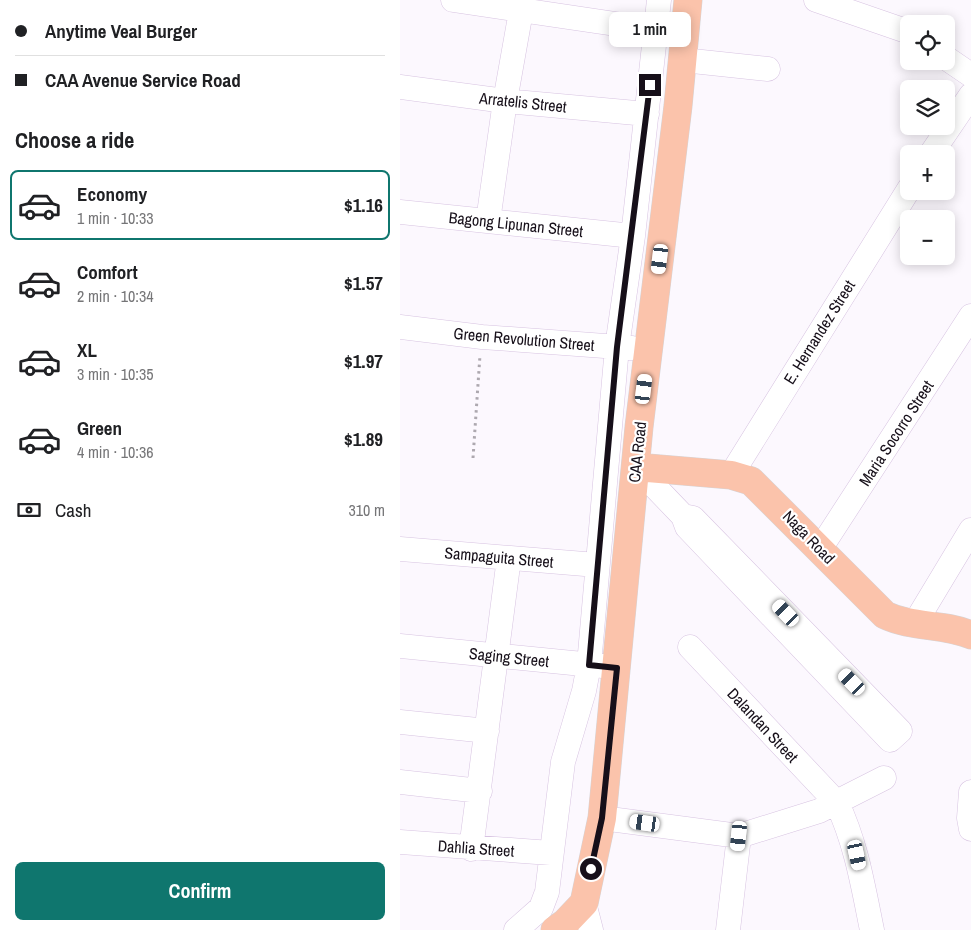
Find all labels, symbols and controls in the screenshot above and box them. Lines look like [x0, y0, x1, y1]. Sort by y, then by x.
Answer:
callout: 1 min [609, 12, 691, 48]
map controls [900, 15, 955, 265]
button: locate [900, 15, 955, 70]
text: Anytime Veal Burger [45, 18, 197, 44]
text: 1 min [633, 18, 667, 40]
text: CAA Avenue Service Road [45, 67, 241, 93]
route end [639, 74, 661, 96]
button: layers [900, 80, 955, 135]
street label: Arratelis Street [477, 86, 568, 118]
text: Choose a ride [15, 125, 134, 155]
button: + [900, 145, 955, 200]
text: Economy [77, 181, 147, 207]
icon: car [17, 183, 62, 228]
text: $1.16 [344, 192, 383, 218]
street label: Bagong Lipunan Street [448, 206, 585, 242]
text: 1 min · 10:33 [77, 207, 154, 229]
button: − [900, 210, 955, 265]
car [650, 243, 669, 275]
text: Comfort [77, 259, 138, 285]
icon: car [17, 261, 62, 306]
text: $1.57 [344, 270, 383, 296]
street label: E. Hernandez Street [778, 275, 860, 388]
text: 2 min · 10:34 [77, 285, 154, 307]
street label: Green Revolution Street [453, 322, 596, 356]
text: XL [77, 337, 97, 363]
icon: car [17, 339, 62, 384]
text: $1.97 [344, 348, 383, 374]
text: 3 min · 10:35 [77, 363, 154, 385]
car [634, 373, 653, 405]
street label: Maria Socorro Street [854, 376, 939, 490]
text: Green [77, 415, 122, 441]
icon: car [17, 417, 62, 462]
street label: CAA Road [623, 420, 651, 484]
text: $1.89 [344, 426, 383, 452]
text: 4 min · 10:36 [77, 441, 154, 463]
icon: cash [15, 496, 43, 524]
text: Cash [55, 497, 91, 523]
text: 310 m [349, 499, 385, 521]
street label: Naga Road [778, 505, 840, 569]
street label: Sampaguita Street [444, 541, 555, 573]
car [770, 597, 801, 629]
street label: Saging Street [468, 642, 550, 672]
car [836, 666, 867, 698]
street label: Dalandan Street [723, 683, 804, 767]
car [629, 813, 660, 833]
car [729, 820, 748, 852]
street label: Dahlia Street [437, 834, 515, 862]
car [846, 839, 867, 871]
route start [580, 858, 602, 880]
button: Confirm [15, 862, 385, 920]

